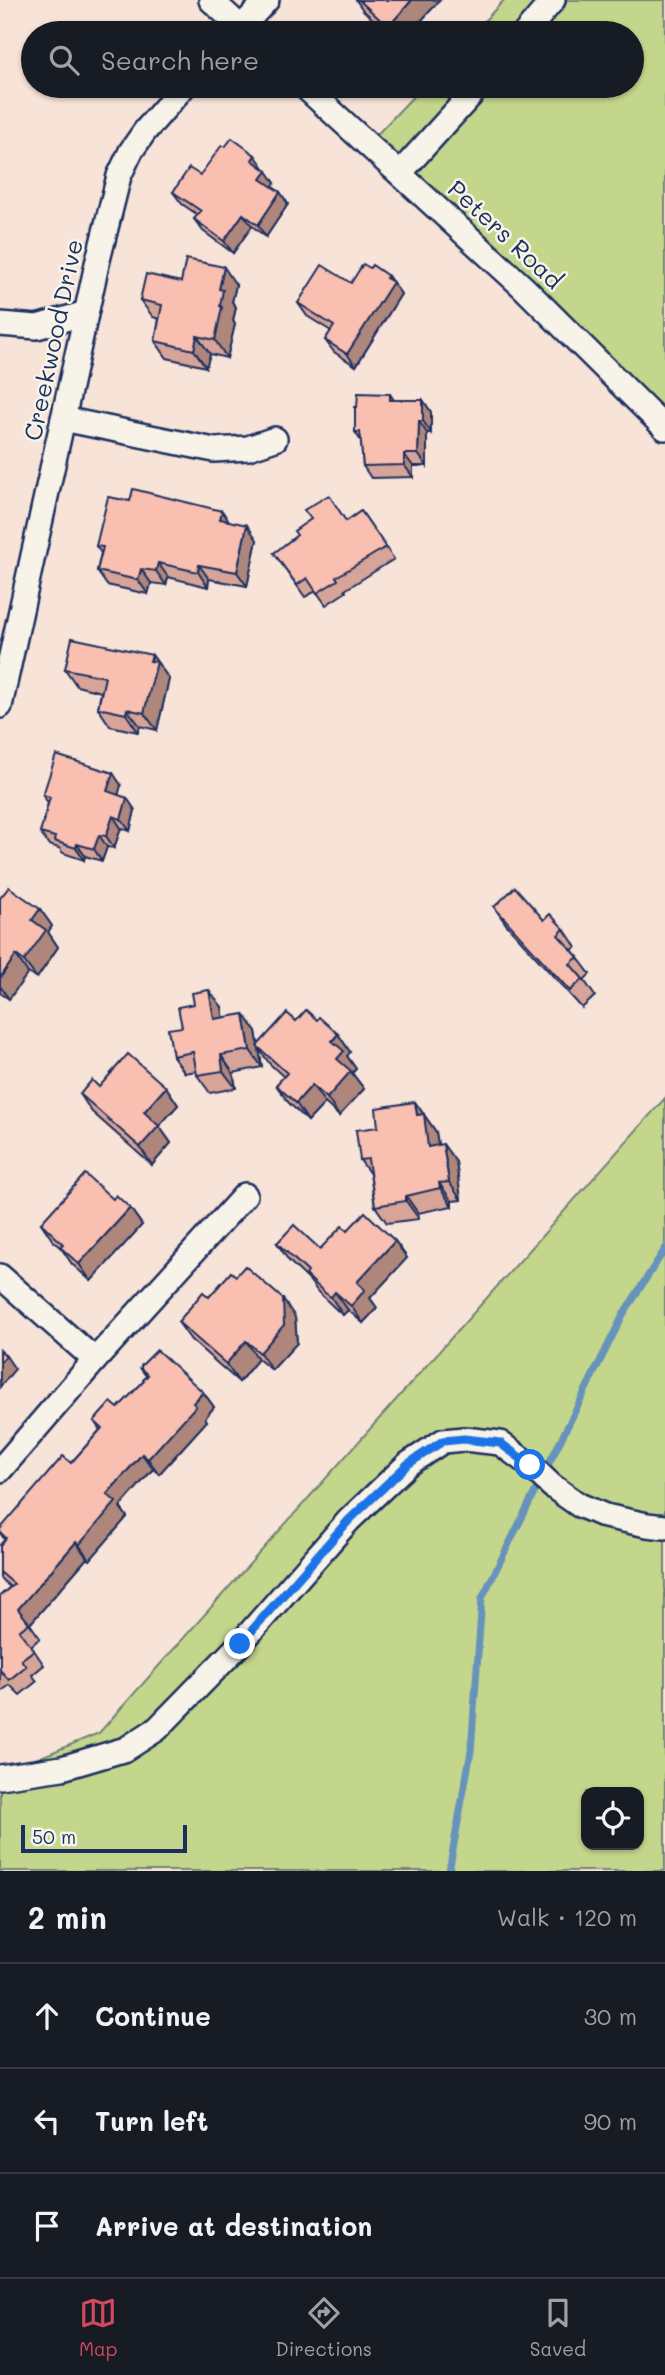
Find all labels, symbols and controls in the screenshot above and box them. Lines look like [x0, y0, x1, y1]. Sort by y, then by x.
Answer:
search box [21, 21, 644, 98]
icon: search [45, 41, 83, 79]
text: Search here [101, 43, 259, 77]
street label: Peters Road [442, 173, 570, 295]
street label: Creekwood Drive [16, 236, 89, 443]
route start [514, 1449, 545, 1480]
route end [224, 1628, 255, 1659]
map controls [581, 1787, 644, 1850]
button: locate [581, 1787, 644, 1850]
scale bar [21, 1822, 187, 1854]
text: 50 m [32, 1824, 76, 1849]
text: 2 min [28, 1897, 107, 1937]
text: Walk · 120 m [497, 1902, 637, 1932]
icon: ahead [28, 1997, 66, 2035]
text: Continue [95, 1999, 211, 2033]
text: 30 m [584, 2001, 637, 2031]
icon: left [28, 2102, 66, 2140]
text: Turn left [95, 2104, 208, 2138]
text: 90 m [584, 2106, 637, 2136]
icon: arrive [28, 2207, 66, 2245]
text: Arrive at destination [95, 2209, 372, 2243]
tab: Map [79, 2294, 118, 2361]
tab: Directions [275, 2294, 372, 2361]
tab: Saved [530, 2294, 586, 2361]

